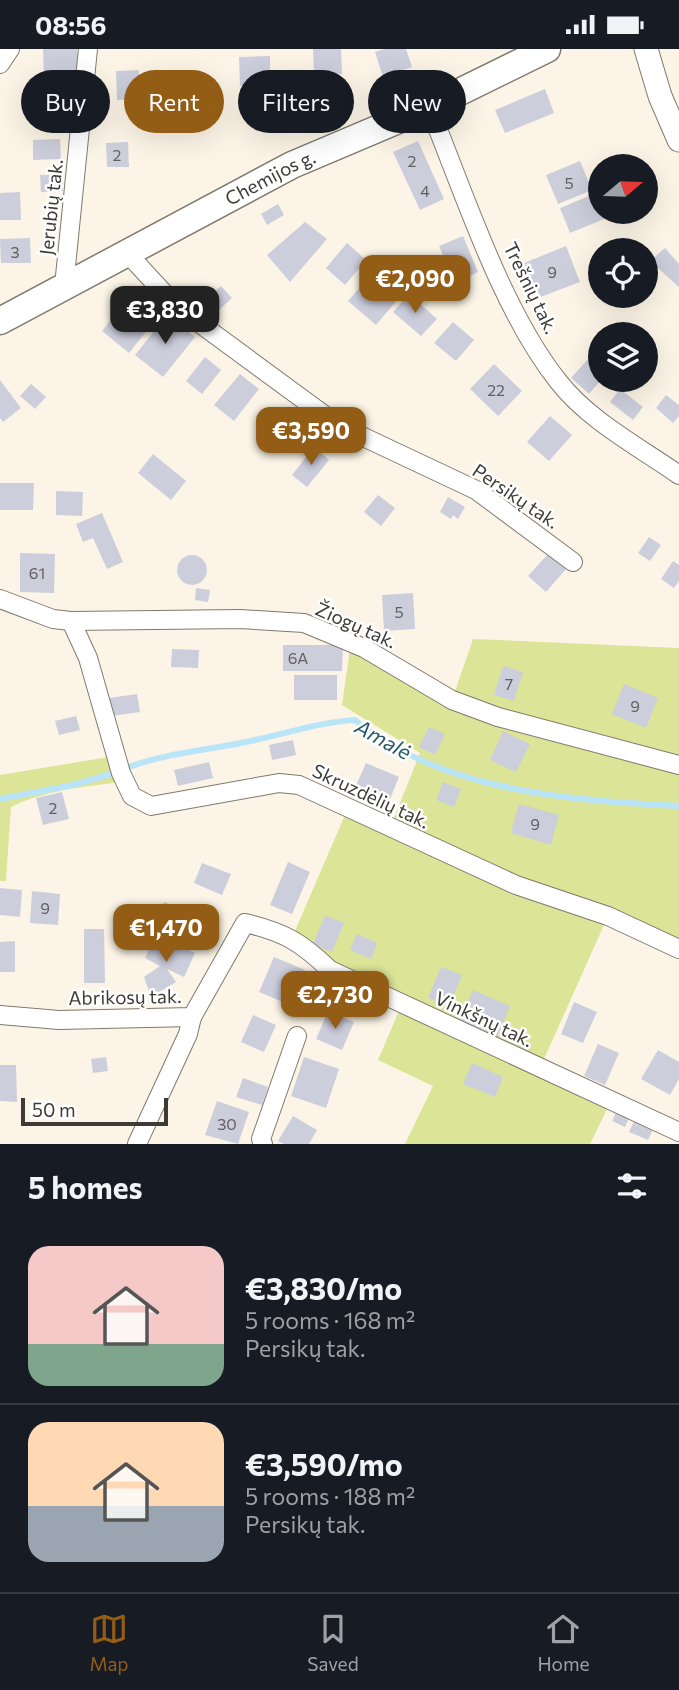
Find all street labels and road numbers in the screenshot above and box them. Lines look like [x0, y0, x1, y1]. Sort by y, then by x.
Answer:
street label: Chemijos g. [221, 145, 319, 210]
street label: Jerubių tak. [34, 158, 67, 256]
street label: Trešnių tak. [499, 238, 563, 337]
street label: Persikų tak. [469, 458, 564, 533]
street label: Žiogų tak. [312, 597, 400, 653]
street label: Skruzdėlių tak. [309, 758, 433, 833]
street label: Abrikosų tak. [68, 984, 182, 1009]
street label: Vinkšnų tak. [432, 986, 537, 1051]

